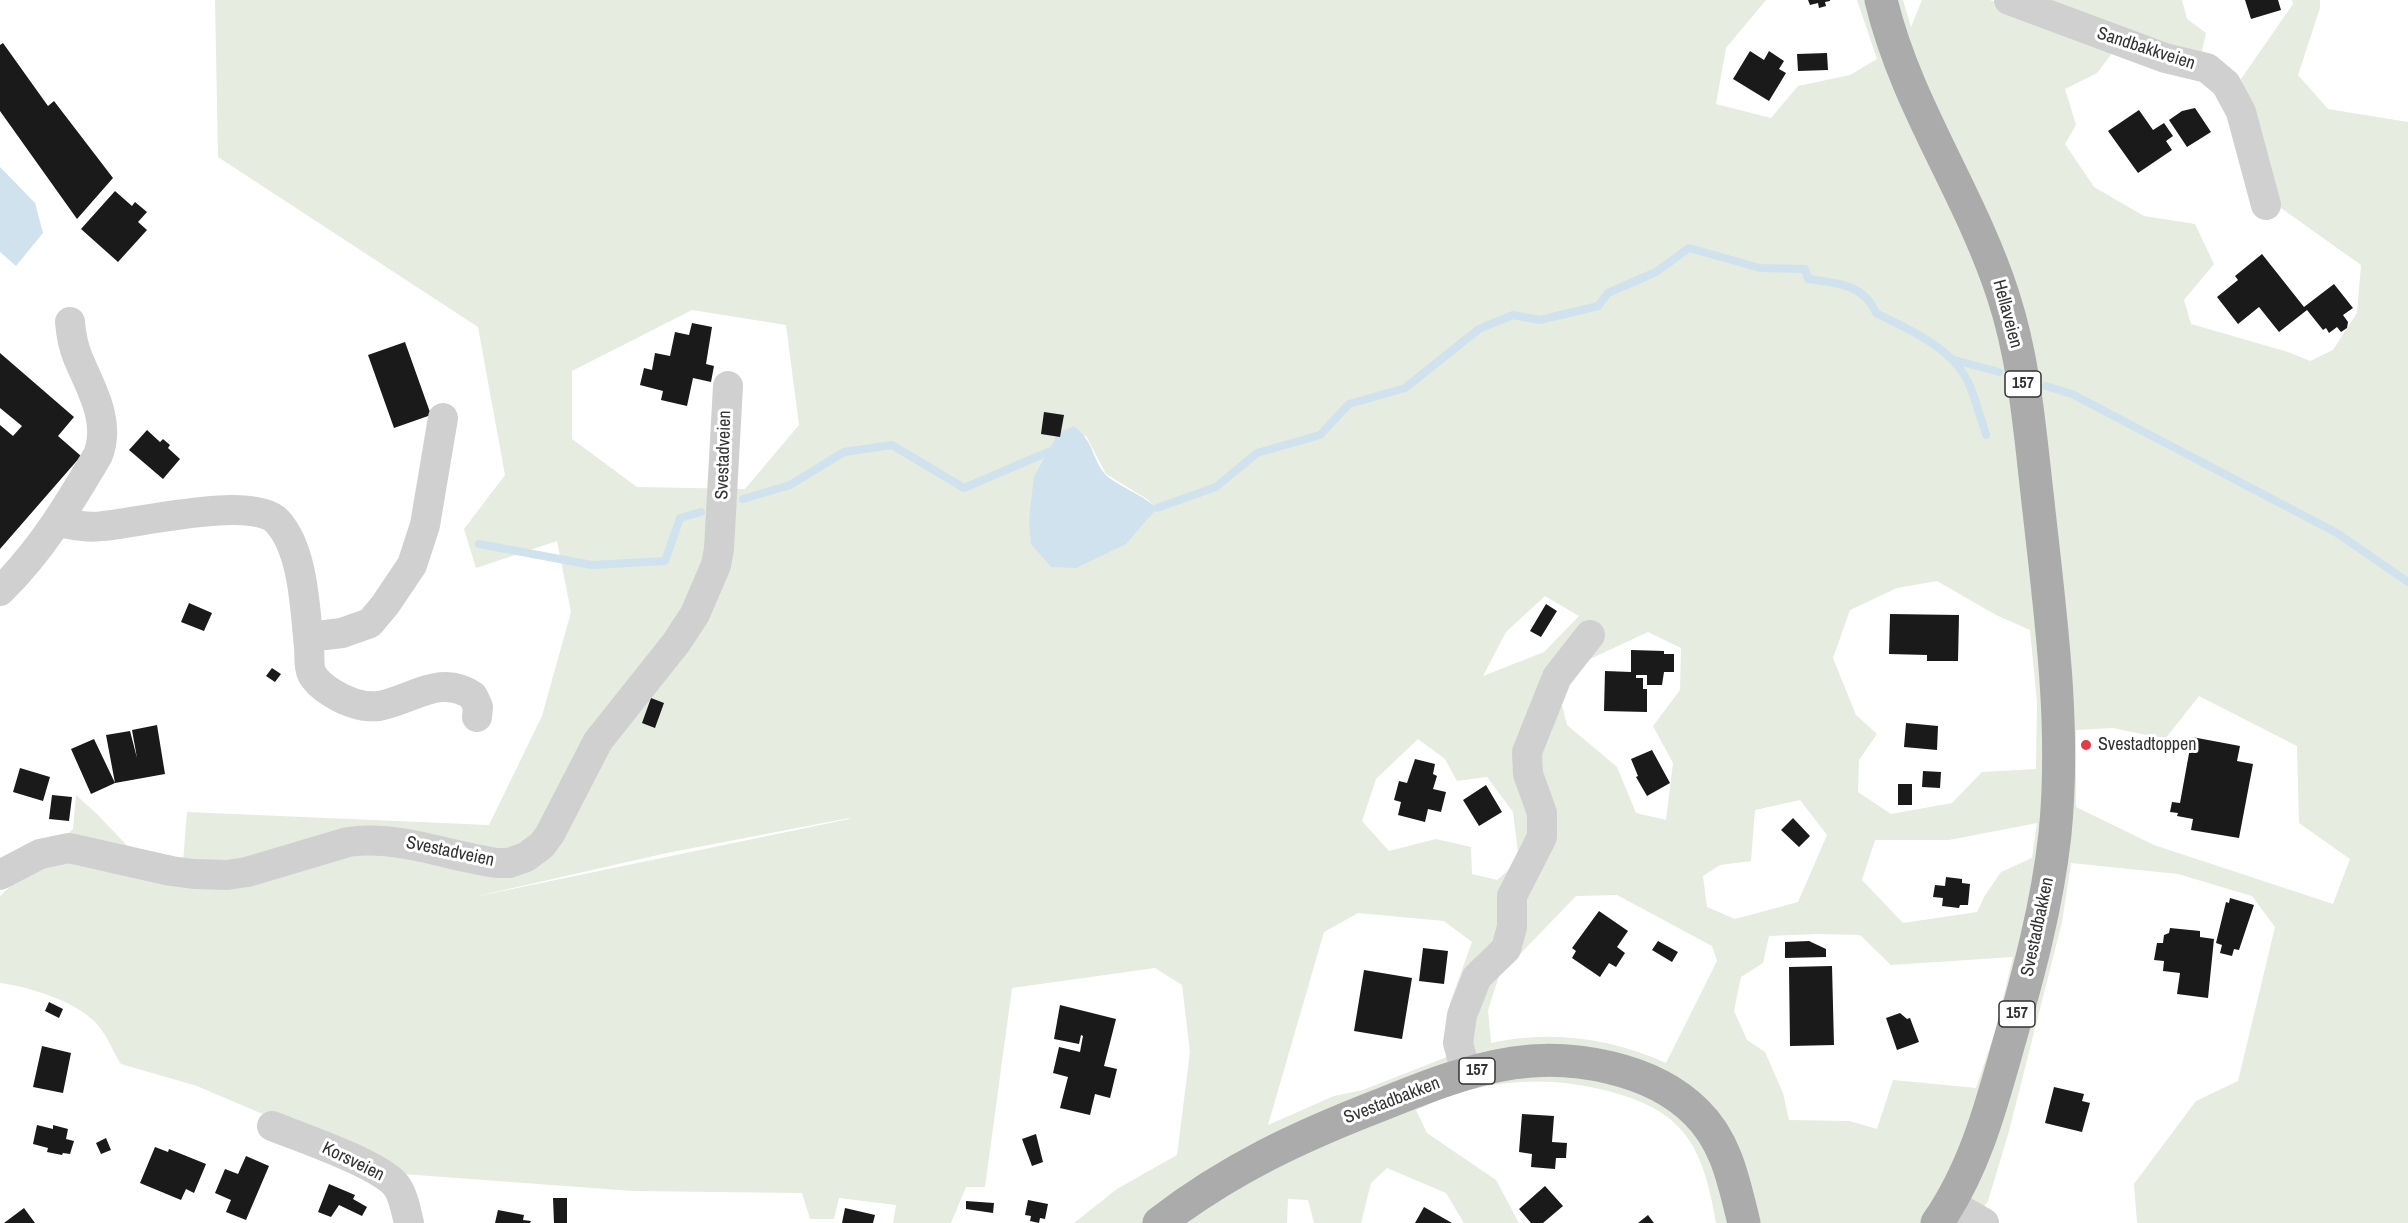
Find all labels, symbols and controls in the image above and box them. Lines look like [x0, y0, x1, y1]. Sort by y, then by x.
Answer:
street label: Sandbakkveien [2094, 23, 2198, 75]
street label: Hellaveien [1988, 278, 2026, 350]
road number: 157 [2005, 371, 2041, 397]
street label: Svestadveien [712, 410, 736, 500]
place label: Svestadtoppen [2098, 734, 2196, 756]
marker: Svestadtoppen [2079, 738, 2093, 752]
street label: Svestadveien [404, 832, 496, 872]
street label: Svestadbakken [2017, 875, 2059, 979]
road number: 157 [1999, 1001, 2035, 1027]
road number: 157 [1459, 1058, 1495, 1084]
street label: Svestadbakken [1341, 1073, 1443, 1129]
street label: Korsveien [318, 1138, 388, 1186]

